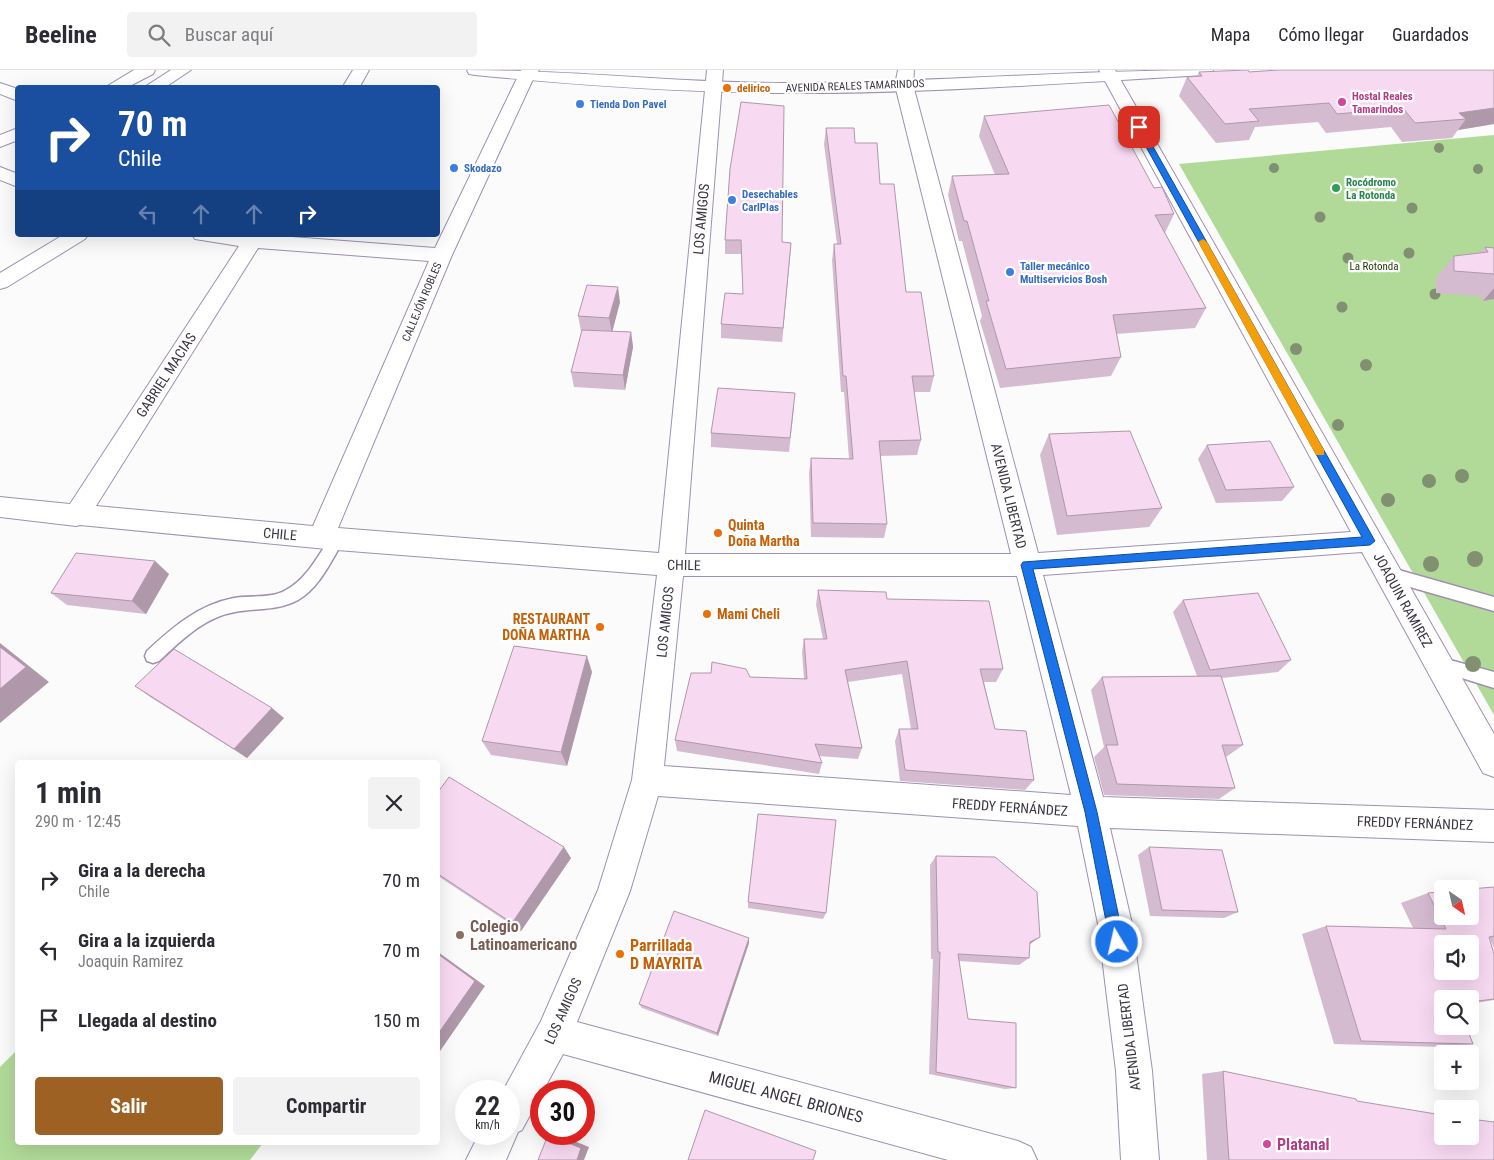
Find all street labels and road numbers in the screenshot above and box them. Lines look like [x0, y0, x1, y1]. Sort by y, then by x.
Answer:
street label: AVENIDA REALES TAMARINDOS [785, 77, 925, 95]
street label: LOS AMIGOS [690, 183, 712, 255]
street label: CALLEJÓN ROBLES [399, 260, 445, 343]
street label: GABRIEL MACIAS [133, 330, 199, 420]
street label: AVENIDA LIBERTAD [988, 442, 1030, 550]
street label: CHILE [262, 525, 298, 543]
street label: JOAQUIN RAMIREZ [1370, 550, 1436, 650]
street label: CHILE [667, 557, 701, 573]
street label: LOS AMIGOS [653, 586, 677, 658]
street label: FREDDY FERNÁNDEZ [951, 794, 1069, 819]
street label: FREDDY FERNÁNDEZ [1357, 812, 1473, 833]
street label: LOS AMIGOS [541, 975, 585, 1047]
street label: AVENIDA LIBERTAD [1114, 982, 1144, 1092]
street label: MIGUEL ANGEL BRIONES [707, 1067, 865, 1127]

